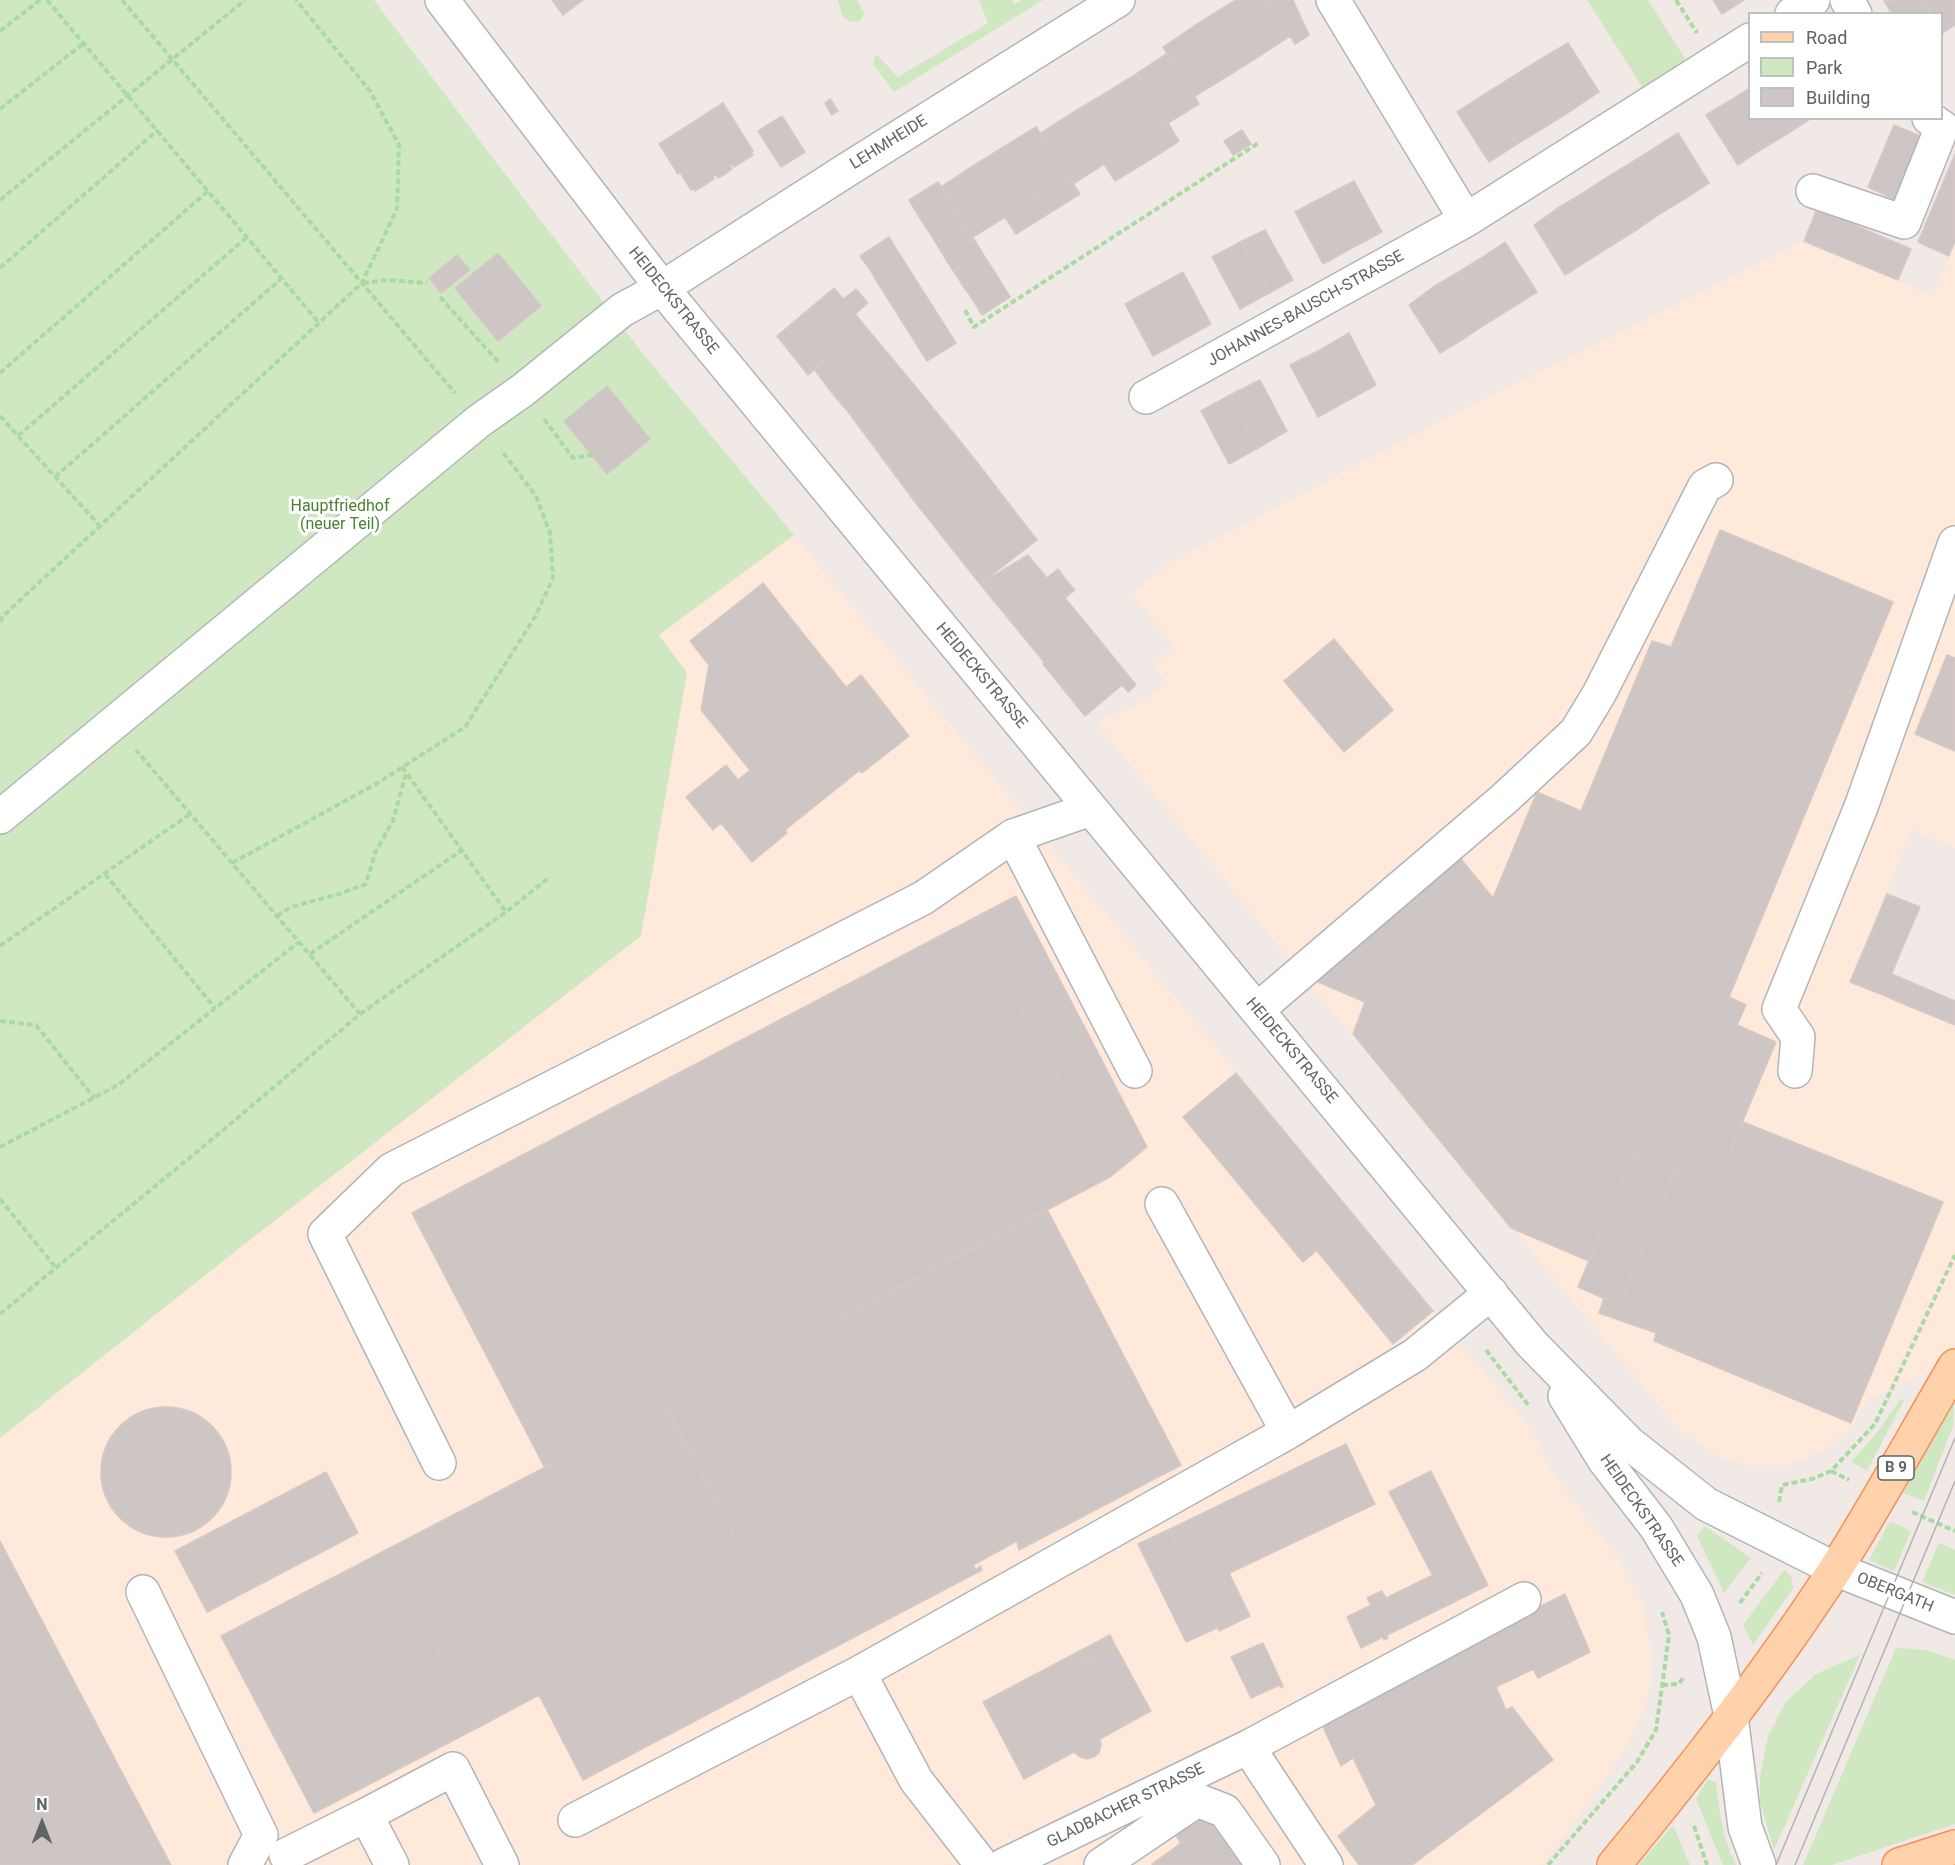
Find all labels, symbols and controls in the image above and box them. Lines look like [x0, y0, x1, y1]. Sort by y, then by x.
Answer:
legend [1748, 12, 1943, 120]
text: Road [1806, 27, 1847, 48]
text: Park [1806, 57, 1842, 78]
text: Building [1806, 87, 1870, 108]
street label: LEHMHEIDE [847, 112, 931, 174]
street label: HEIDECKSTRASSE [624, 244, 722, 358]
street label: JOHANNES-BAUSCH-STRASSE [1204, 247, 1408, 371]
park label: Hauptfriedhof (neuer Teil) [290, 497, 390, 535]
street label: HEIDECKSTRASSE [931, 619, 1031, 733]
street label: HEIDECKSTRASSE [1241, 994, 1341, 1108]
street label: HEIDECKSTRASSE [1595, 1451, 1687, 1571]
road number: B 9 [1878, 1456, 1914, 1480]
street label: OBERGATH [1854, 1569, 1936, 1617]
street label: GLADBACHER STRASSE [1044, 1759, 1208, 1853]
north arrow [12, 1793, 72, 1853]
text: N [36, 1795, 48, 1814]

